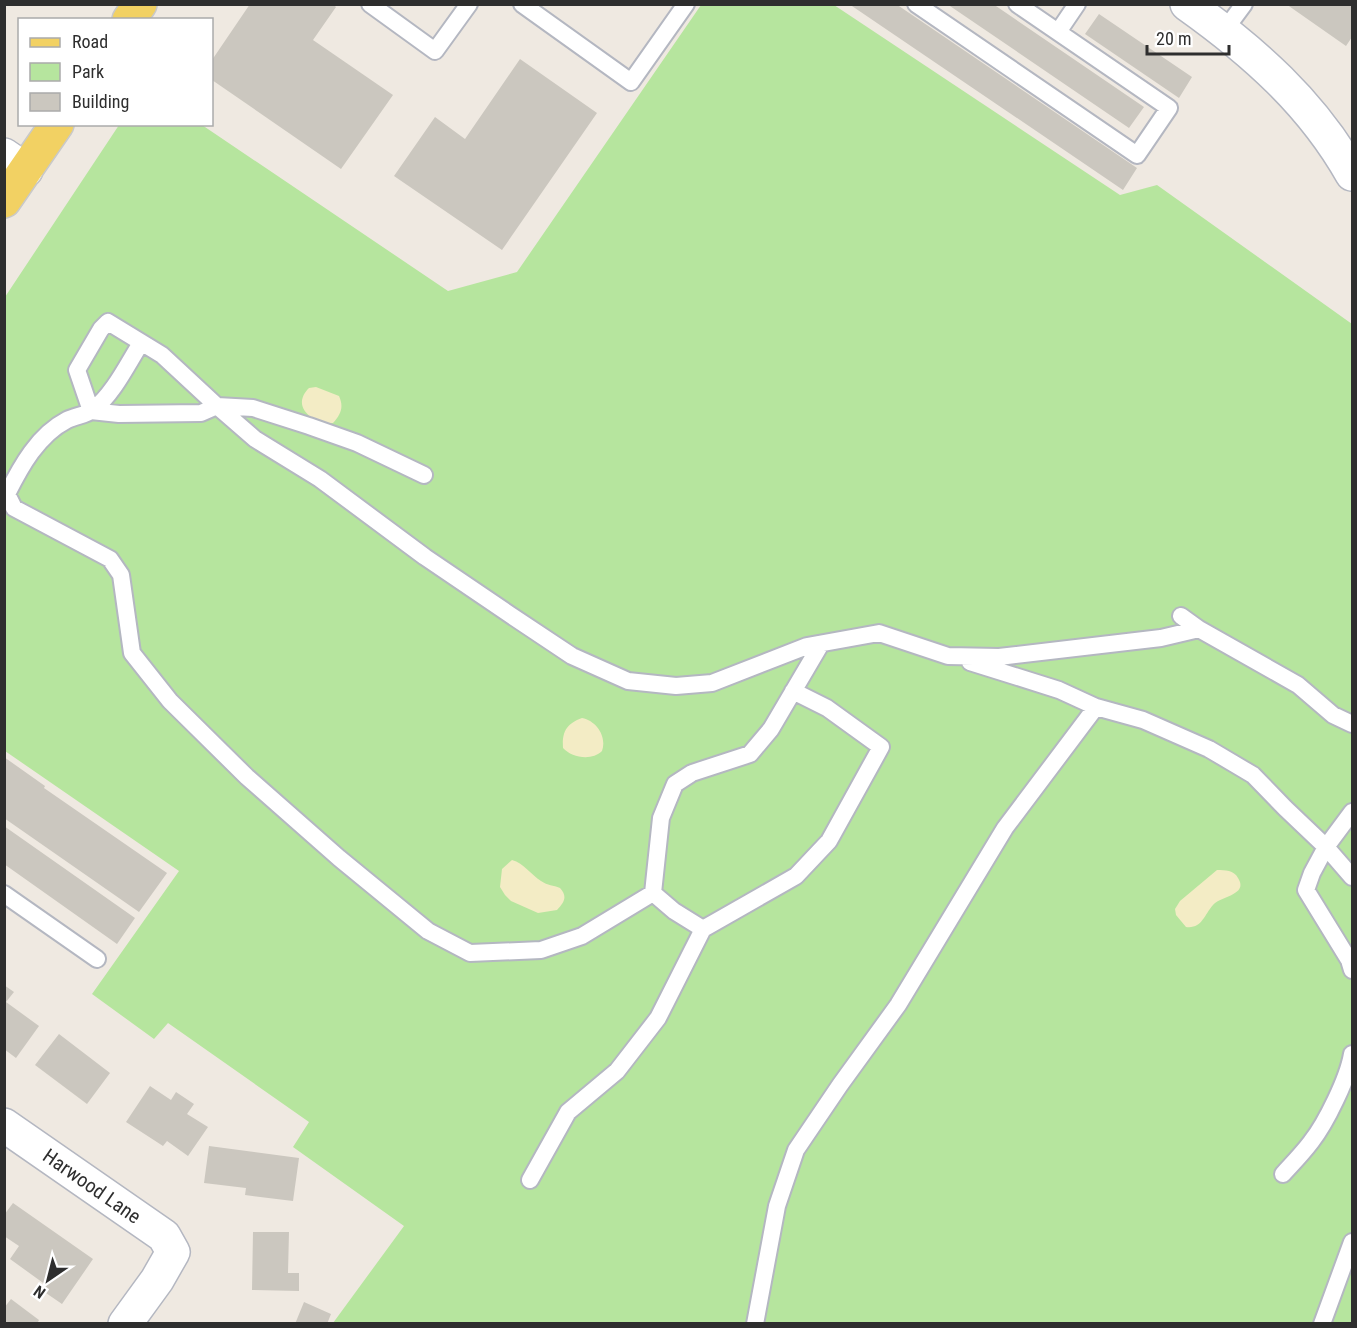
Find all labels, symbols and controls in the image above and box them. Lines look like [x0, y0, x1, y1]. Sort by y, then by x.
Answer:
legend [18, 18, 213, 126]
scale bar [1147, 18, 1230, 56]
text: 20 m [1156, 28, 1191, 49]
text: Road [72, 31, 108, 52]
text: Park [72, 61, 104, 82]
text: Building [72, 91, 129, 112]
street label: Harwood Lane [38, 1143, 146, 1229]
north arrow [18, 1250, 78, 1310]
text: N [30, 1281, 49, 1302]

